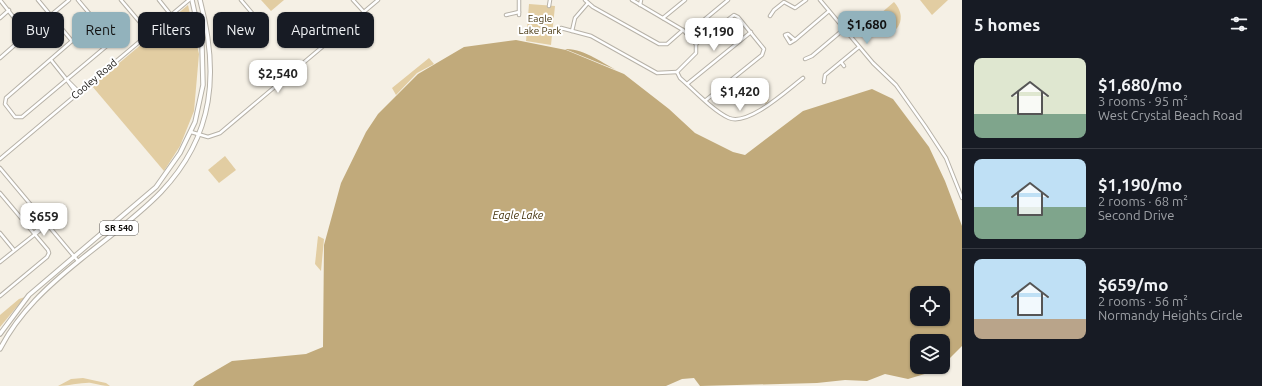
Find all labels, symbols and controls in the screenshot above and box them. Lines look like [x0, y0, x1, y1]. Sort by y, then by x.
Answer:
pin: $1,680 [834, 11, 900, 45]
chip: Buy [12, 12, 64, 48]
chip: Rent [72, 12, 130, 48]
chip: Filters [138, 12, 205, 48]
chip: New [213, 12, 269, 48]
chip: Apartment [277, 12, 374, 48]
park label: Eagle Lake Park [519, 13, 561, 36]
icon: filters [1228, 13, 1250, 35]
text: 5 homes [974, 15, 1040, 34]
text: $1,680 [847, 17, 887, 31]
pin: $1,190 [681, 18, 747, 52]
text: $1,190 [694, 24, 734, 38]
street label: Cooley Road [69, 57, 119, 101]
pin: $2,540 [245, 60, 311, 94]
text: $2,540 [258, 66, 298, 80]
icon: home [1006, 74, 1054, 122]
text: $1,680/mo [1098, 75, 1182, 94]
pin: $1,420 [707, 78, 773, 112]
text: $1,420 [720, 84, 760, 98]
text: 3 rooms · 95 m² [1098, 94, 1188, 108]
text: West Crystal Beach Road [1098, 108, 1243, 122]
icon: home [1006, 175, 1054, 223]
text: $1,190/mo [1098, 175, 1182, 194]
text: 2 rooms · 68 m² [1098, 194, 1188, 208]
pin: $659 [20, 203, 68, 237]
text: Second Drive [1098, 208, 1174, 222]
text: $659 [29, 209, 59, 223]
water label: Eagle Lake [493, 209, 544, 221]
road number: SR 540 [100, 221, 138, 235]
icon: home [1006, 275, 1054, 323]
text: $659/mo [1098, 275, 1168, 294]
map controls [910, 286, 950, 374]
button: locate [910, 286, 950, 326]
text: 2 rooms · 56 m² [1098, 294, 1188, 308]
text: Normandy Heights Circle [1098, 308, 1243, 322]
button: layers [910, 334, 950, 374]

